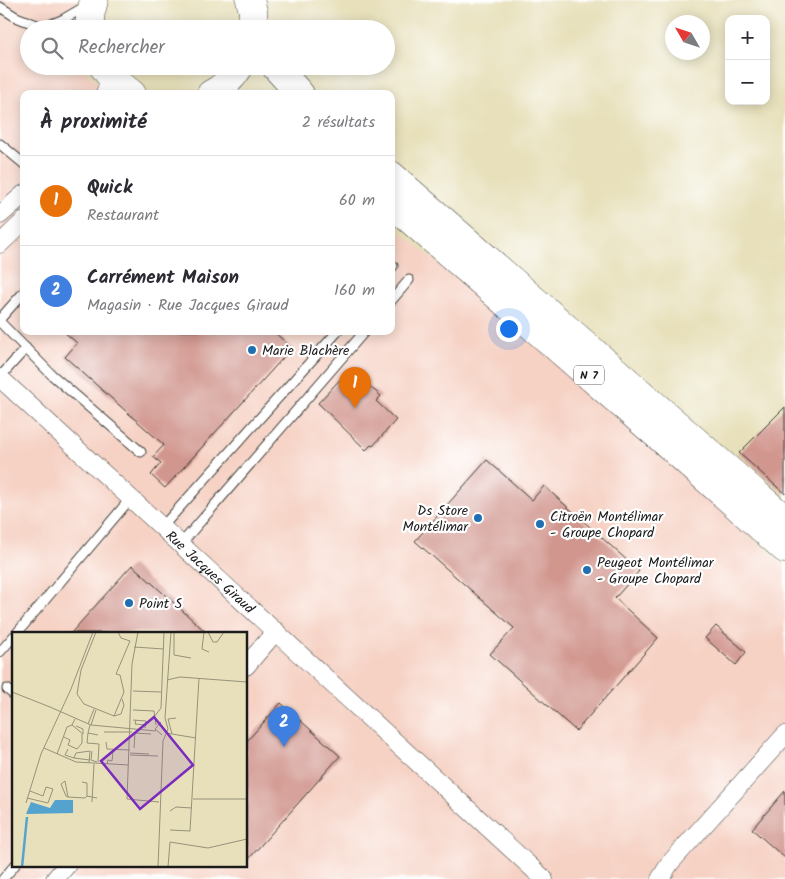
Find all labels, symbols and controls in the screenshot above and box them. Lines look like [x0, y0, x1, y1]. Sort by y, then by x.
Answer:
north arrow [665, 15, 710, 60]
map controls [725, 15, 770, 105]
button: + [725, 15, 770, 60]
search box [20, 20, 395, 75]
text: Rechercher [78, 33, 165, 63]
icon: search [38, 34, 66, 62]
button: − [725, 60, 770, 105]
text: À proximité [40, 106, 147, 139]
text: 2 résultats [302, 110, 375, 135]
text: Quick [87, 173, 132, 203]
text: 1 [54, 188, 58, 213]
text: 60 m [339, 188, 375, 213]
text: Restaurant [87, 203, 159, 228]
text: Carrément Maison [87, 263, 239, 293]
text: 2 [51, 278, 61, 303]
text: 160 m [334, 278, 375, 303]
text: Magasin · Rue Jacques Giraud [87, 293, 289, 318]
your location [496, 316, 522, 342]
place label: Marie Blachère [262, 340, 350, 362]
marker: Marie Blachère [246, 344, 258, 356]
road number: N 7 [574, 366, 604, 384]
pin: 1 [339, 367, 371, 408]
place label: Ds Store Montélimar [402, 500, 469, 538]
place label: Citroën Montélimar - Groupe Chopard [550, 506, 664, 544]
marker: Ds Store Montélimar [472, 512, 484, 524]
marker: Citroën Montélimar - Groupe Chopard [534, 518, 546, 530]
street label: Rue Jacques Giraud [160, 526, 260, 620]
place label: Peugeot Montélimar - Groupe Chopard [597, 552, 715, 590]
marker: Peugeot Montélimar - Groupe Chopard [581, 564, 593, 576]
place label: Point S [139, 593, 183, 615]
marker: Point S [123, 597, 135, 609]
inset map [12, 632, 248, 866]
pin: 2 [268, 706, 300, 747]

